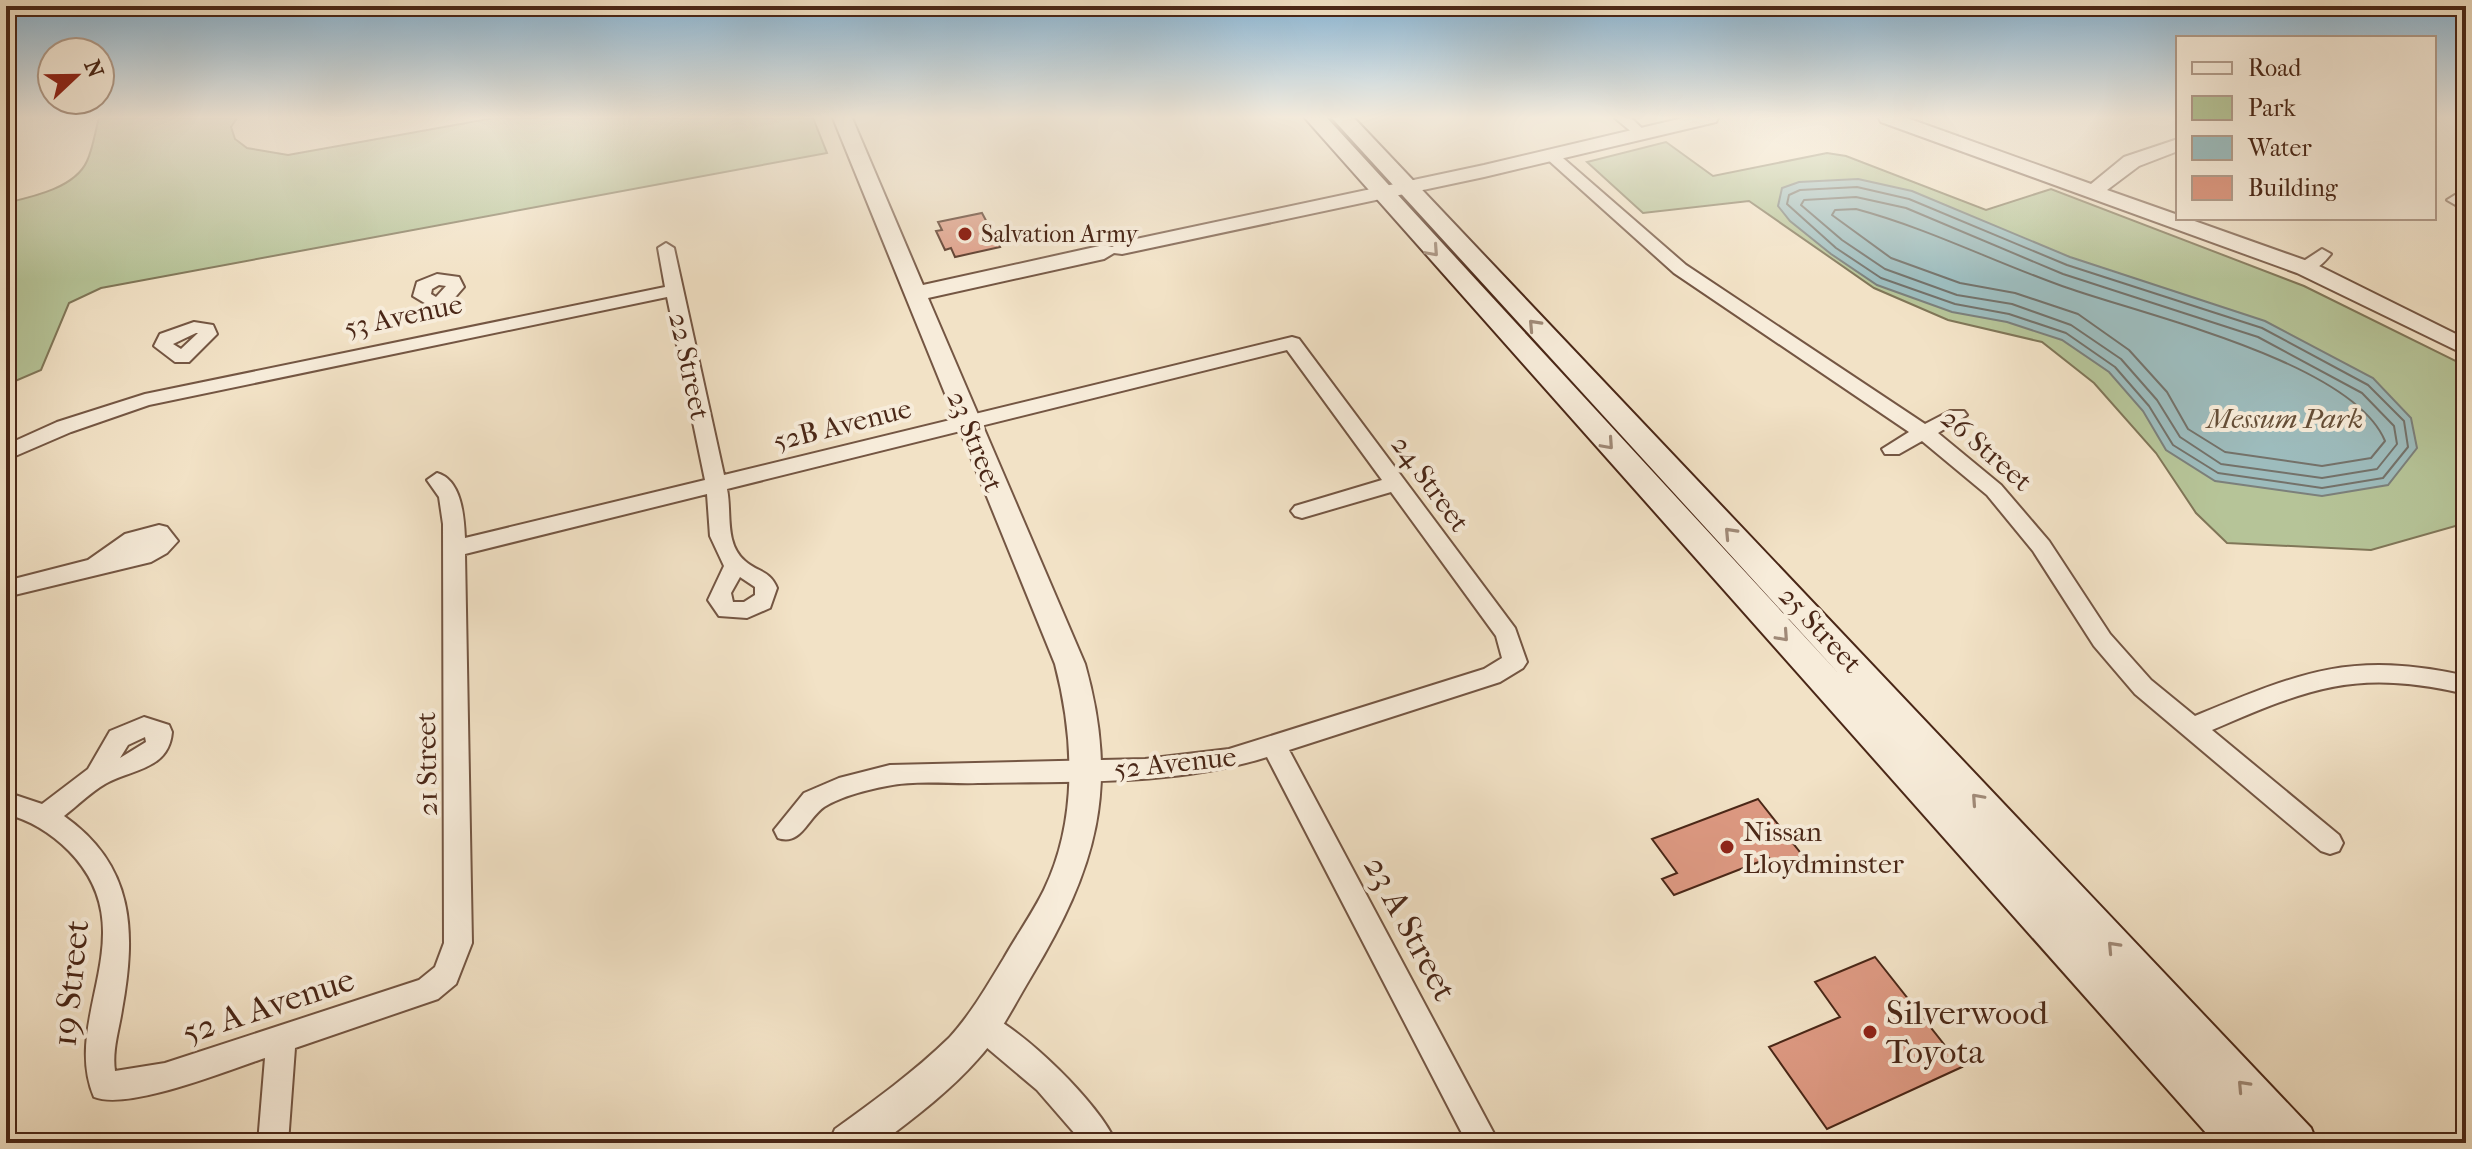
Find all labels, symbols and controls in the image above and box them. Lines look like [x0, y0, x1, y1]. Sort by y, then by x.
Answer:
north arrow [36, 36, 116, 116]
legend [2176, 36, 2436, 220]
text: Road [2248, 54, 2302, 82]
text: N [78, 56, 109, 82]
text: Park [2248, 94, 2296, 122]
text: Water [2247, 134, 2312, 162]
text: Building [2248, 174, 2339, 202]
place label: Salvation Army [981, 220, 1139, 248]
marker: Salvation Army [956, 225, 974, 243]
one-way arrow [1424, 242, 1438, 257]
street label: 53 Avenue [341, 287, 465, 344]
street label: 22 Street [662, 310, 717, 423]
one-way arrow [1530, 319, 1544, 334]
street label: 23 Street [940, 386, 1011, 496]
street label: 52B Avenue [770, 391, 915, 458]
street label: 26 Street [1935, 401, 2039, 498]
park label: Messum Park [2205, 402, 2363, 435]
street label: 24 Street [1385, 429, 1477, 538]
one-way arrow [1598, 435, 1613, 449]
one-way arrow [1724, 528, 1739, 542]
street label: 25 Street [1772, 579, 1869, 680]
one-way arrow [1773, 627, 1787, 642]
street label: 21 Street [409, 712, 444, 816]
street label: 52 Avenue [1112, 740, 1238, 785]
one-way arrow [1973, 794, 1987, 809]
place label: Nissan Lloydminster [1743, 815, 1904, 880]
marker: Nissan Lloydminster [1718, 838, 1736, 856]
street label: 23 A Street [1355, 849, 1465, 1008]
street label: 19 Street [44, 918, 98, 1048]
one-way arrow [2109, 942, 2123, 957]
street label: 52 A Avenue [177, 959, 360, 1053]
place label: Silverwood Toyota [1886, 993, 2048, 1072]
marker: Silverwood Toyota [1861, 1023, 1879, 1041]
one-way arrow [2237, 1081, 2252, 1095]

